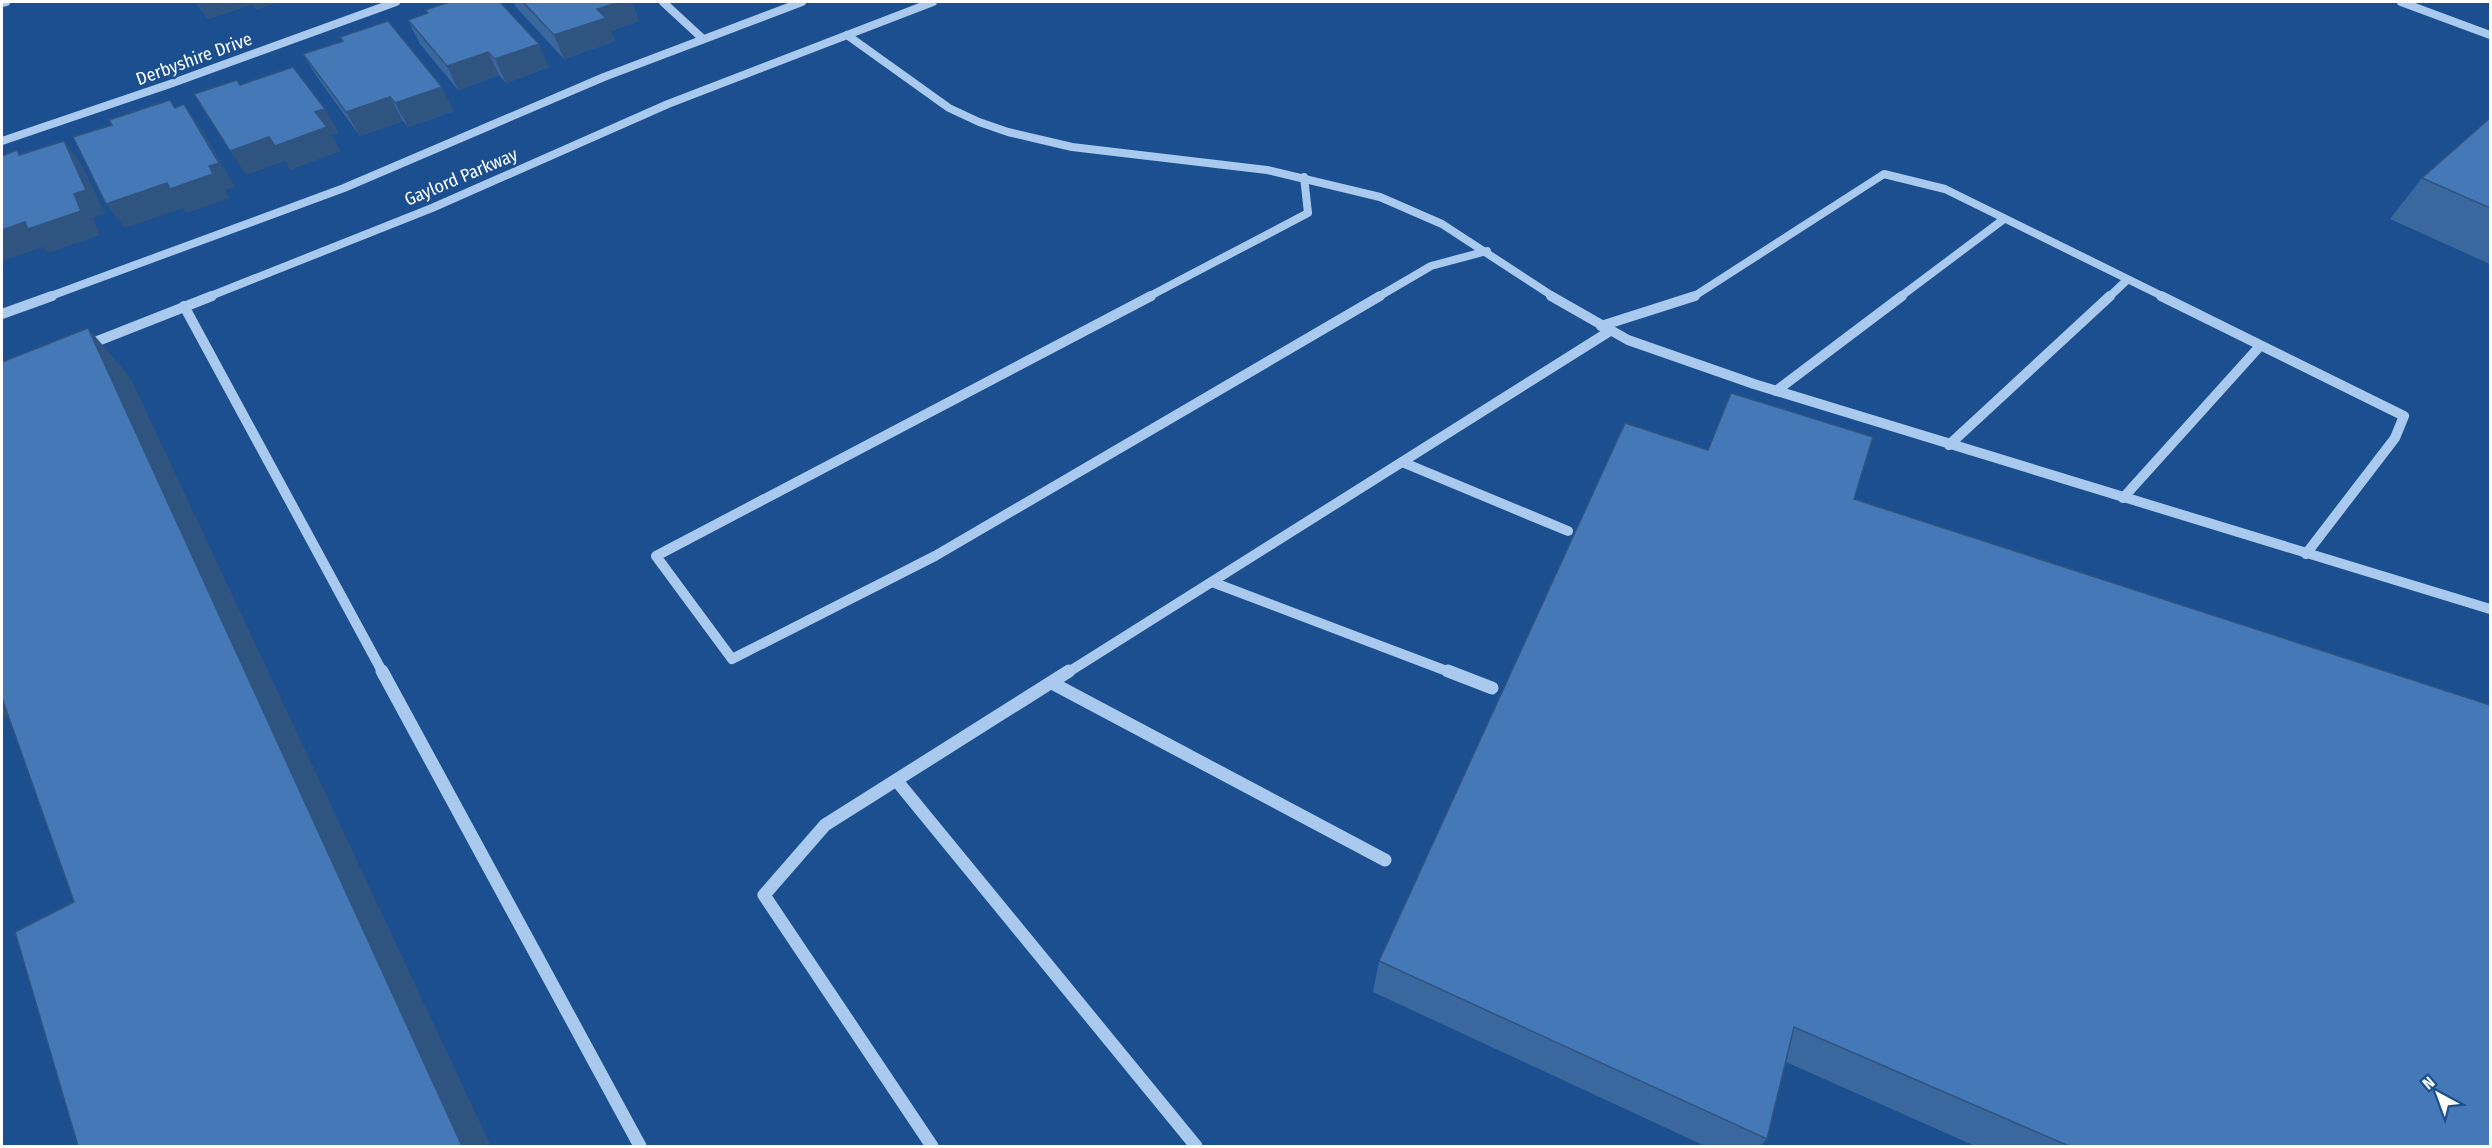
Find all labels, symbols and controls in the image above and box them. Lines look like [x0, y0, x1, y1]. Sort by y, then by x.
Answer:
street label: Derbyshire Drive [133, 28, 255, 90]
street label: Gaylord Parkway [401, 143, 521, 211]
north arrow [2408, 1064, 2468, 1124]
text: N [2419, 1073, 2438, 1093]

